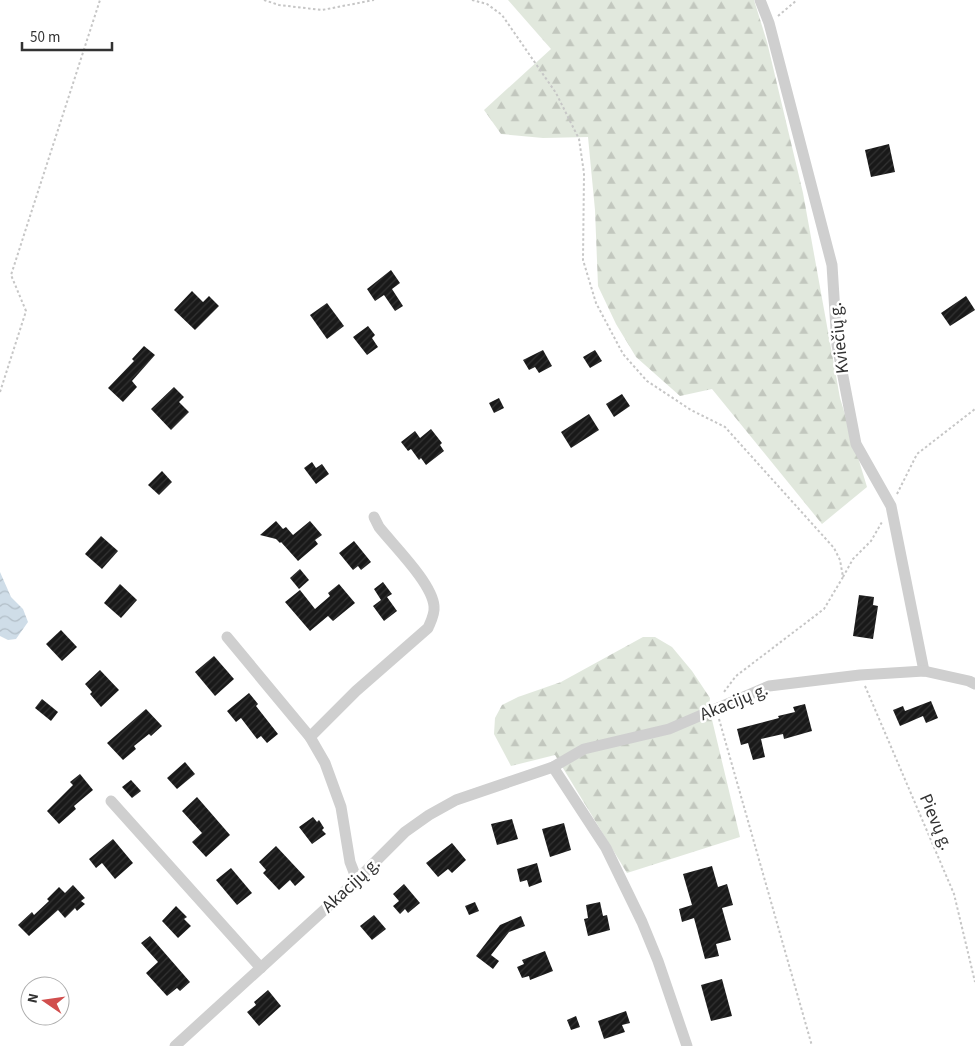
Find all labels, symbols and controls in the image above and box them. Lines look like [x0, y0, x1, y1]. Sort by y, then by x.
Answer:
scale bar [22, 20, 112, 52]
text: 50 m [30, 27, 60, 48]
street label: Kviečių g. [823, 301, 855, 375]
street label: Akacijų g. [696, 677, 772, 727]
street label: Pievų g. [913, 790, 959, 854]
street label: Akacijų g. [316, 851, 386, 919]
north arrow [20, 976, 70, 1026]
text: N [23, 992, 44, 1005]

